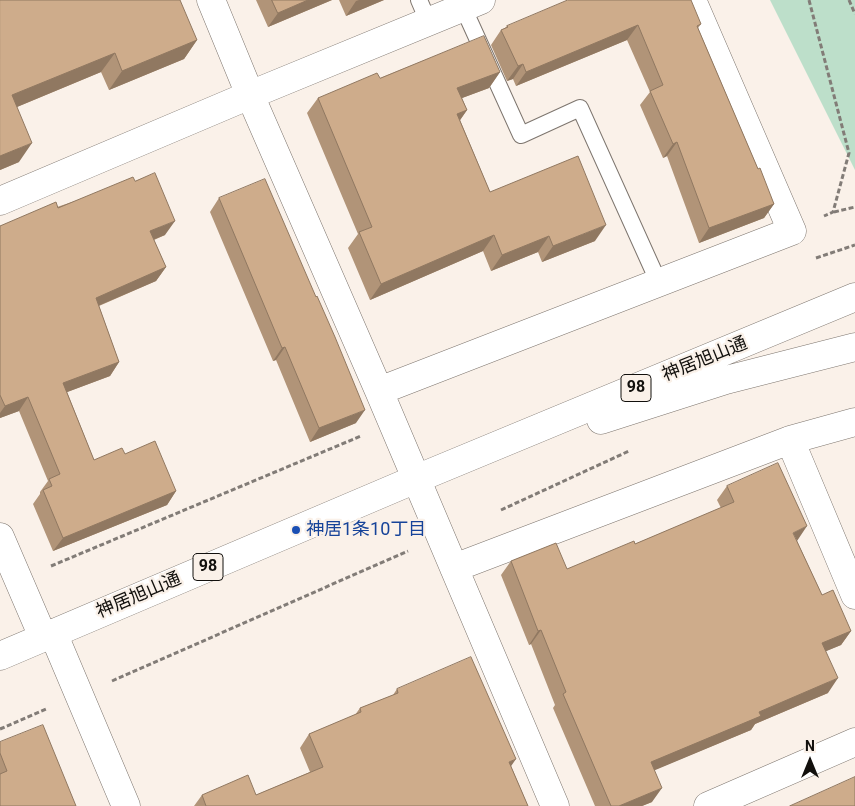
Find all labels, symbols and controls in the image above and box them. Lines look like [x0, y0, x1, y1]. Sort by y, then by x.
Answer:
street label: 神居旭山通 [659, 333, 751, 387]
road number: 98 [621, 374, 651, 402]
place label: 神居1条10丁目 [306, 519, 426, 541]
marker: 神居1条10丁目 [290, 524, 302, 536]
road number: 98 [193, 554, 223, 580]
street label: 神居旭山通 [93, 568, 185, 624]
north arrow [785, 736, 835, 786]
text: N [805, 738, 815, 754]

